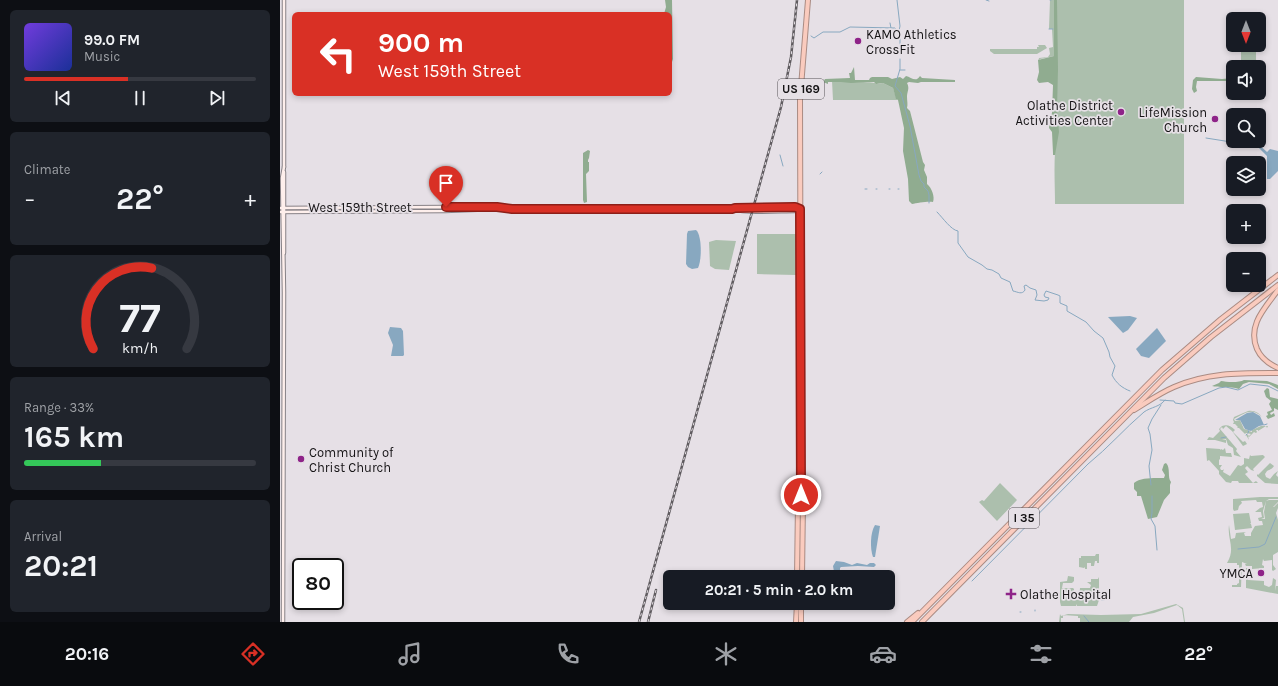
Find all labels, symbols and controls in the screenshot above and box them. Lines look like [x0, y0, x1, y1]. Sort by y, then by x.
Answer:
north arrow [1226, 12, 1266, 52]
map controls [1226, 12, 1266, 292]
text: 900 m [378, 26, 464, 59]
place label: KAMO Athletics CrossFit [866, 27, 957, 57]
icon: left [312, 28, 364, 80]
text: 99.0 FM [84, 31, 140, 49]
marker: KAMO Athletics CrossFit [853, 36, 863, 46]
text: Music [84, 49, 120, 64]
text: West 159th Street [378, 60, 521, 82]
button: sound [1226, 60, 1266, 100]
road number: US 169 [778, 79, 824, 99]
icon: previous [52, 87, 74, 109]
icon: pause [129, 87, 151, 109]
icon: next [206, 87, 228, 109]
place label: Olathe District Activities Center [1016, 98, 1113, 128]
place label: LifeMission Church [1139, 105, 1207, 135]
marker: Olathe District Activities Center [1116, 107, 1126, 117]
button: search [1226, 108, 1266, 148]
marker: LifeMission Church [1210, 114, 1220, 124]
button: layers [1226, 156, 1266, 196]
text: Climate [24, 162, 70, 177]
pin [429, 166, 463, 207]
icon: arrive [435, 172, 457, 194]
text: 22° [116, 181, 164, 217]
text: − [24, 186, 36, 212]
text: + [244, 186, 256, 212]
street label: West 159th Street [308, 200, 412, 215]
button: + [1226, 204, 1266, 244]
button: − [1226, 252, 1266, 292]
text: 77 [119, 294, 161, 342]
text: km/h [122, 340, 158, 357]
text: Range · 33% [24, 400, 94, 415]
text: 165 km [24, 419, 124, 455]
place label: Community of Christ Church [309, 445, 394, 475]
marker: Community of Christ Church [296, 454, 306, 464]
position arrow [780, 474, 822, 516]
road number: I 35 [1009, 508, 1039, 528]
text: Arrival [24, 529, 62, 544]
text: 20:21 [24, 548, 98, 584]
speed limit sign: 80 [292, 558, 344, 610]
place label: YMCA [1219, 566, 1254, 581]
marker: YMCA [1256, 568, 1266, 578]
text: 20:21 · 5 min · 2.0 km [705, 581, 853, 599]
place label: Olathe Hospital [1020, 587, 1111, 602]
marker: Olathe Hospital [1005, 588, 1017, 600]
icon: directions [239, 640, 267, 668]
icon: music [396, 640, 424, 668]
icon: phone [554, 640, 582, 668]
icon: climate [712, 640, 740, 668]
icon: car [869, 640, 897, 668]
icon: filters [1027, 640, 1055, 668]
text: 20:16 [65, 643, 109, 665]
text: 22° [1184, 643, 1213, 665]

